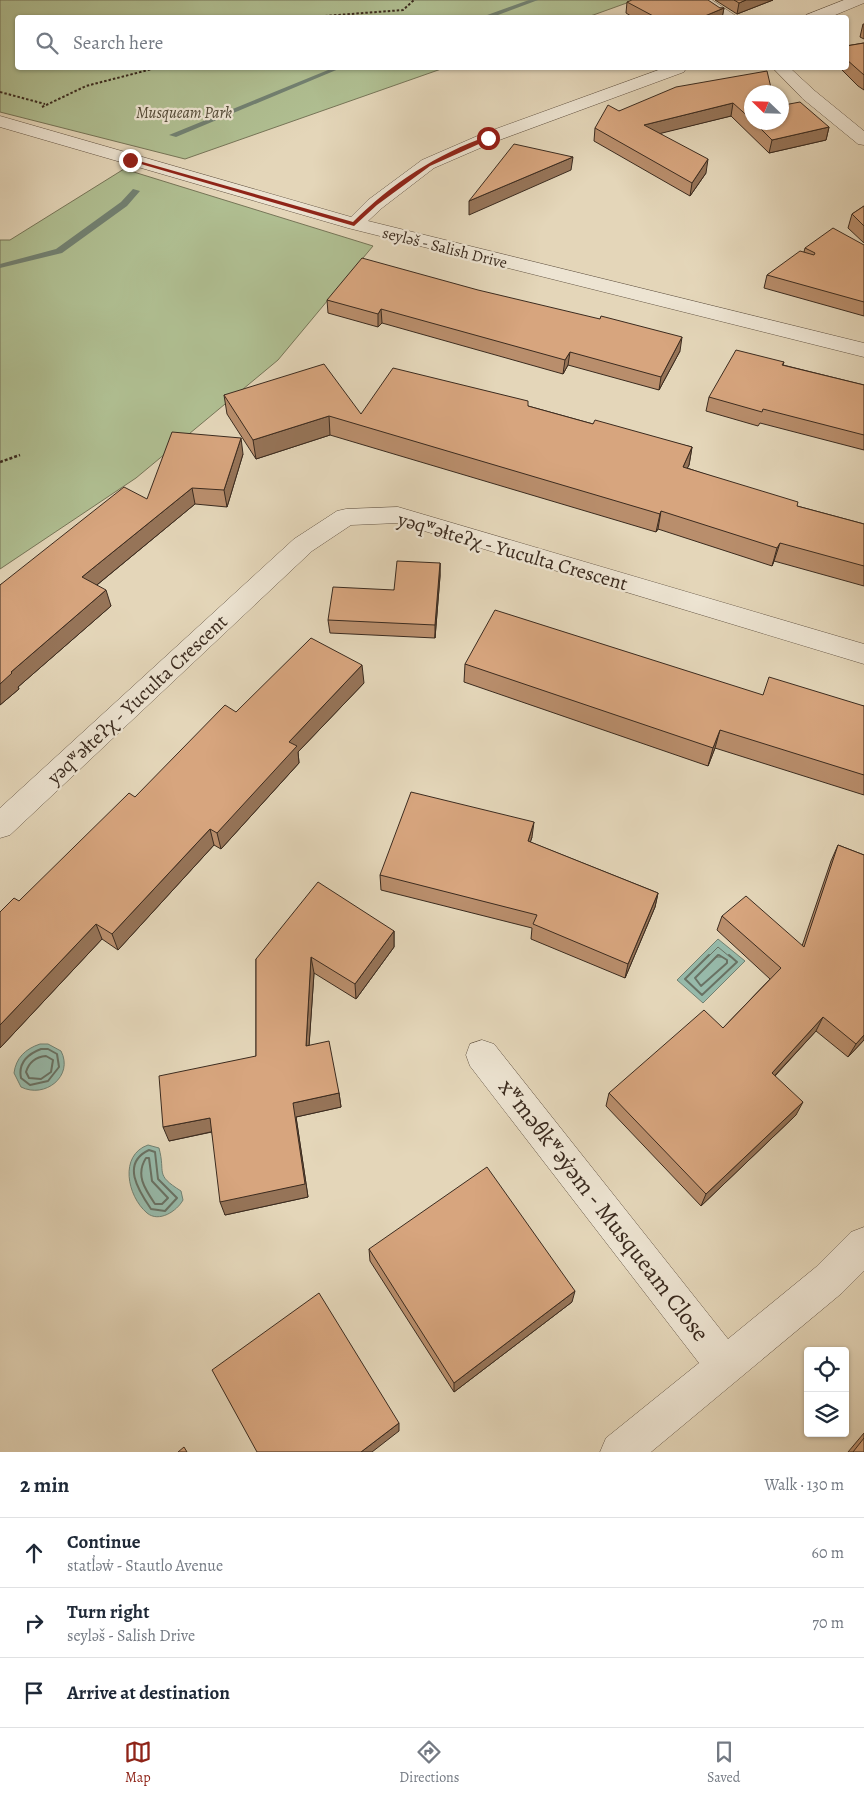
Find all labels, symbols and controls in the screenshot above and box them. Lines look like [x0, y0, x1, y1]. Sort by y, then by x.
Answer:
search box [15, 15, 849, 70]
icon: search [33, 29, 61, 57]
text: Search here [73, 30, 163, 56]
north arrow [744, 85, 789, 130]
park label: Musqueam Park [136, 102, 232, 124]
route start [477, 127, 500, 150]
route end [119, 149, 142, 172]
street label: seyləš - Salish Drive [380, 222, 510, 274]
street label: yəqʷəɬteʔχ - Yuculta Crescent [394, 505, 631, 597]
street label: yəqʷəɬteʔχ - Yuculta Crescent [41, 608, 234, 791]
street label: xʷməθkʷəy̓əm - Musqueam Close [491, 1072, 717, 1348]
map controls [804, 1347, 849, 1437]
button: locate [804, 1347, 849, 1392]
button: layers [804, 1392, 849, 1437]
text: 2 min [20, 1471, 69, 1499]
text: Walk · 130 m [764, 1474, 844, 1496]
text: Continue [67, 1529, 141, 1555]
icon: ahead [20, 1539, 48, 1567]
text: 60 m [812, 1542, 844, 1564]
text: statl̓əw̓ - Stautlo Avenue [67, 1555, 223, 1577]
text: Turn right [67, 1599, 149, 1625]
icon: right [20, 1609, 48, 1637]
text: 70 m [812, 1612, 844, 1634]
text: seyləš - Salish Drive [67, 1625, 195, 1647]
icon: arrive [20, 1679, 48, 1707]
text: Arrive at destination [67, 1680, 230, 1706]
tab: Map [124, 1738, 152, 1787]
tab: Directions [399, 1738, 459, 1787]
tab: Saved [707, 1738, 740, 1787]

